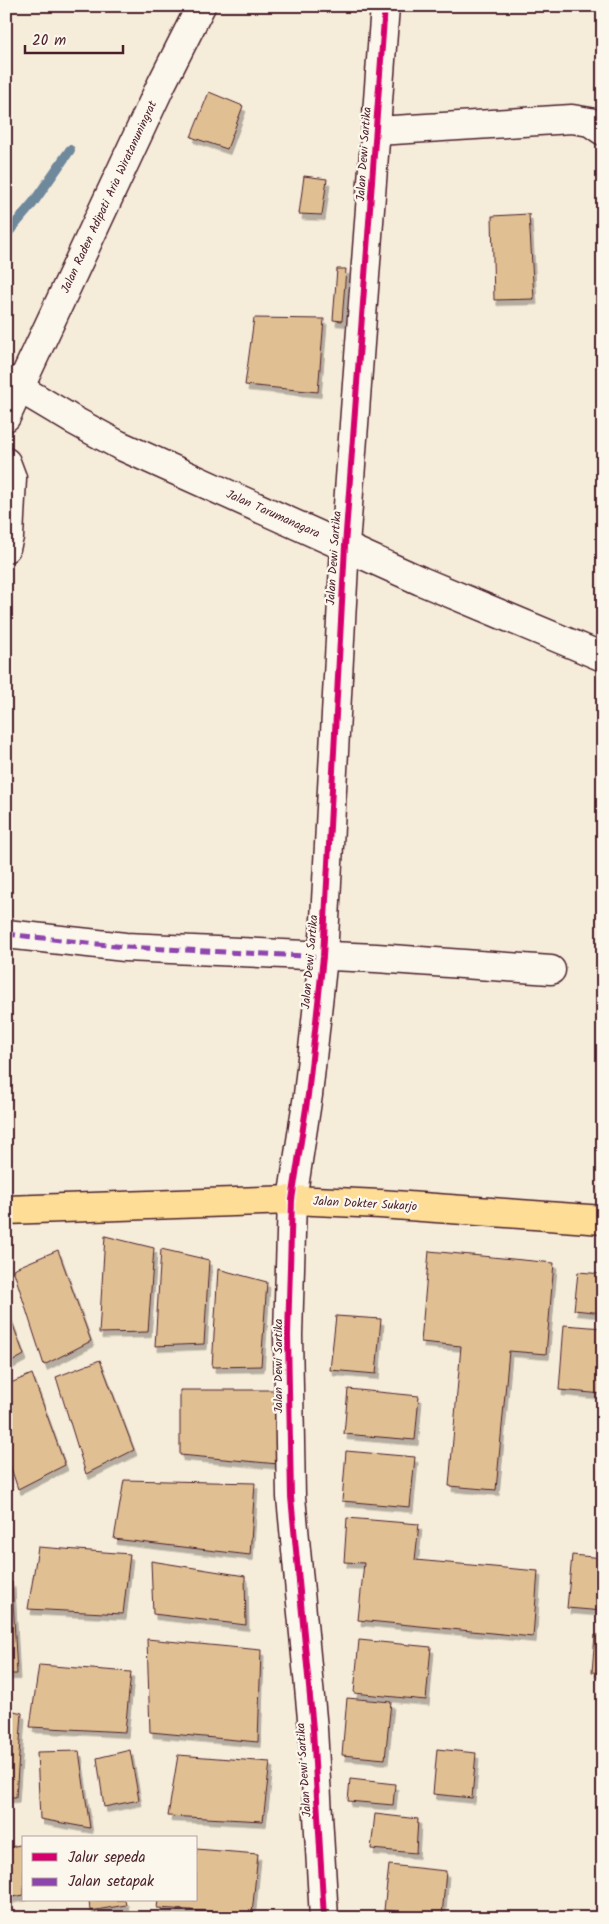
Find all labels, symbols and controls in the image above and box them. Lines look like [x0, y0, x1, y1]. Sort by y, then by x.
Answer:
scale bar [25, 22, 122, 54]
text: 20 m [32, 29, 66, 53]
street label: Jalan Raden Adipati Aria Wiratanuningrat [56, 97, 162, 296]
street label: Jalan Dewi Sartika [351, 106, 377, 202]
street label: Jalan Tarumanagara [223, 485, 323, 543]
street label: Jalan Dewi Sartika [321, 510, 347, 606]
street label: Jalan Dewi Sartika [296, 914, 324, 1010]
street label: Jalan Dokter Sukarjo [312, 1192, 418, 1216]
street label: Jalan Dewi Sartika [269, 1318, 288, 1413]
street label: Jalan Dewi Sartika [291, 1722, 317, 1818]
legend [22, 1836, 198, 1902]
text: Jalur sepeda [68, 1846, 146, 1870]
text: Jalan setapak [68, 1870, 155, 1894]

